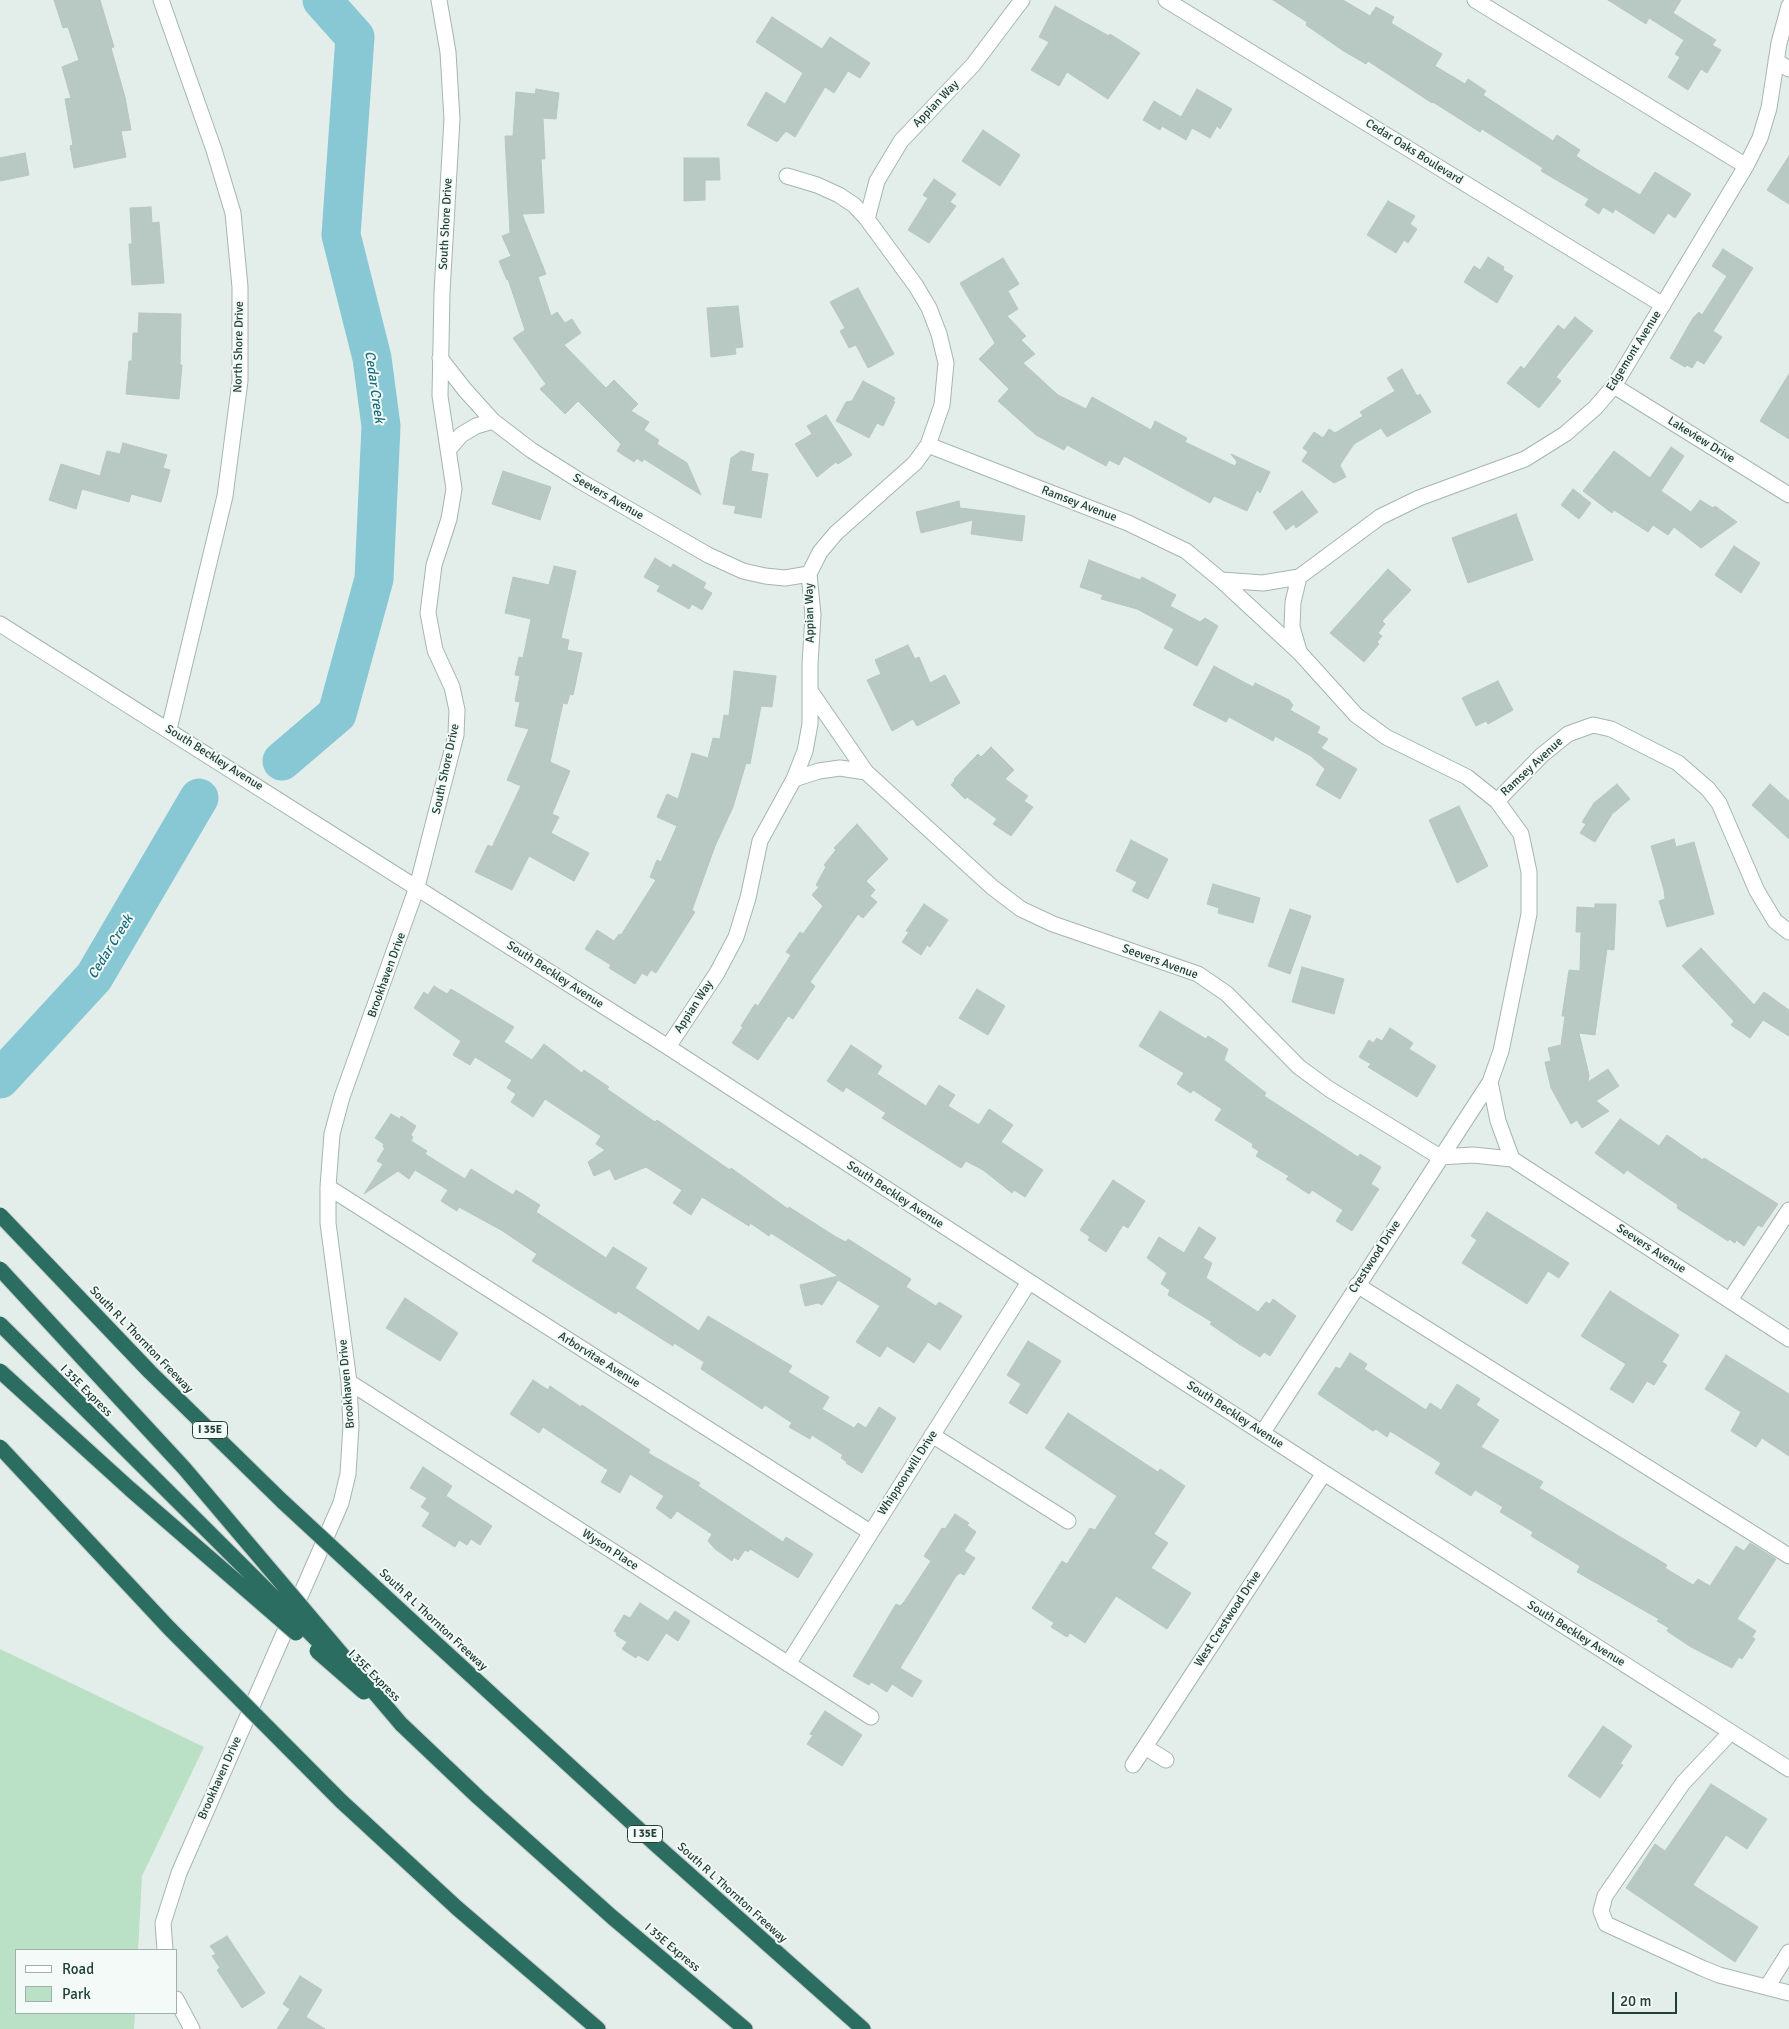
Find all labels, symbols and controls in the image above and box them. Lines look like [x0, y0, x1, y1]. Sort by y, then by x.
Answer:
street label: Appian Way [910, 77, 962, 131]
street label: Cedar Oaks Boulevard [1363, 116, 1465, 188]
street label: South Shore Drive [436, 178, 456, 270]
street label: North Shore Drive [231, 301, 247, 393]
street label: Edgemont Avenue [1603, 308, 1665, 394]
water label: Cedar Creek [361, 350, 387, 424]
street label: Lakeview Drive [1665, 414, 1737, 466]
street label: Seevers Avenue [570, 471, 646, 523]
street label: Ramsey Avenue [1039, 483, 1119, 525]
street label: Appian Way [802, 583, 818, 643]
street label: South Beckley Avenue [162, 722, 266, 794]
street label: South Shore Drive [429, 723, 463, 815]
street label: Ramsey Avenue [1498, 735, 1566, 799]
water label: Cedar Creek [85, 912, 137, 982]
street label: Brookhaven Drive [365, 930, 409, 1020]
street label: South Beckley Avenue [504, 938, 606, 1012]
street label: Seevers Avenue [1120, 942, 1200, 982]
street label: Appian Way [672, 978, 716, 1036]
street label: South Beckley Avenue [844, 1158, 946, 1232]
street label: Crestwood Drive [1346, 1218, 1404, 1296]
street label: Seevers Avenue [1614, 1221, 1688, 1277]
street label: South R L Thornton Freeway [86, 1284, 196, 1396]
street label: Arborvitae Avenue [555, 1329, 643, 1391]
street label: Brookhaven Drive [336, 1339, 358, 1429]
street label: I 35E Express [57, 1362, 115, 1420]
street label: South Beckley Avenue [1184, 1378, 1286, 1452]
road number: I 35E [192, 1422, 228, 1438]
street label: Whippoorwill Drive [875, 1428, 941, 1518]
street label: Wyson Place [579, 1526, 641, 1574]
street label: South R L Thornton Freeway [376, 1566, 490, 1674]
street label: West Crestwood Drive [1192, 1568, 1264, 1670]
street label: South Beckley Avenue [1524, 1598, 1628, 1670]
street label: I 35E Express [345, 1647, 403, 1705]
street label: Brookhaven Drive [195, 1734, 245, 1822]
road number: I 35E [628, 1826, 662, 1842]
street label: South R L Thornton Freeway [674, 1840, 790, 1946]
street label: I 35E Express [641, 1921, 703, 1975]
legend [15, 1949, 178, 2014]
text: Road [62, 1960, 94, 1978]
scale bar [1614, 1982, 1679, 2014]
text: Park [62, 1985, 91, 2003]
text: 20 m [1620, 1992, 1651, 2010]

